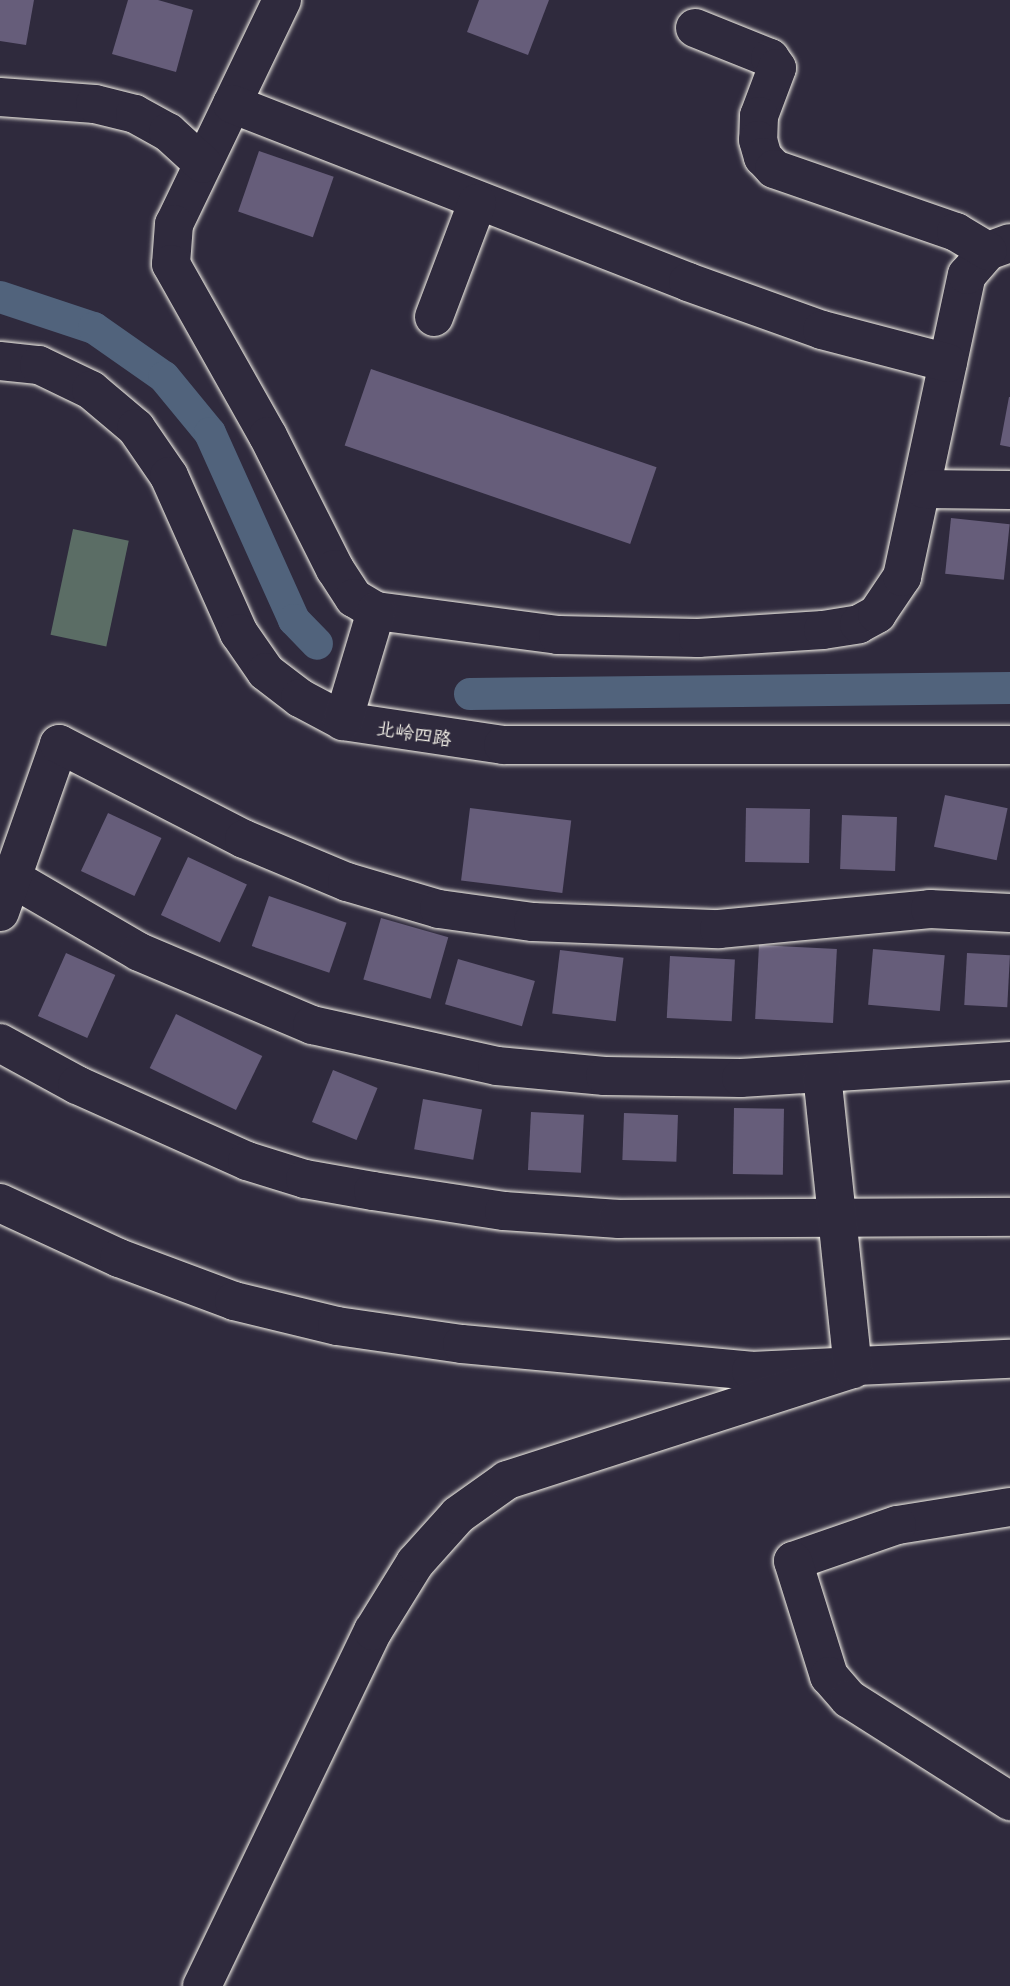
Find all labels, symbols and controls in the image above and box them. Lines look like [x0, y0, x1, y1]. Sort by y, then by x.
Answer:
street label: 北岭四路 [375, 716, 453, 750]

